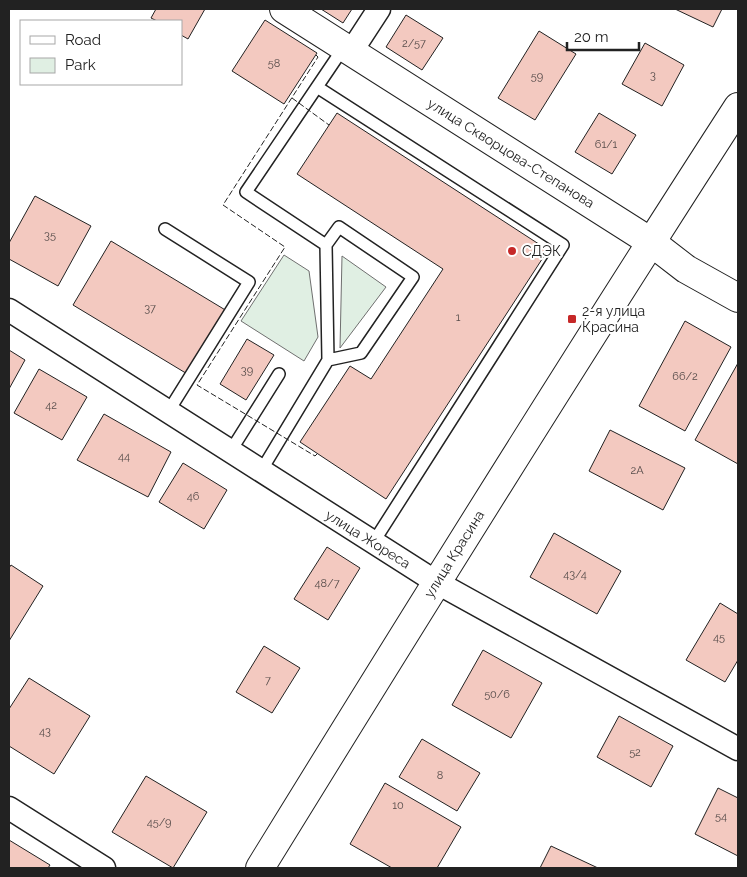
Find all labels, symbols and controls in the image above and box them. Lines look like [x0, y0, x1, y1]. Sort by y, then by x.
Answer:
legend [20, 20, 182, 85]
scale bar [567, 20, 640, 52]
text: 20 m [574, 28, 609, 46]
text: Road [65, 31, 101, 49]
house number: 2/57 [402, 37, 426, 50]
text: Park [65, 56, 96, 74]
house number: 58 [268, 57, 280, 70]
house number: 3 [650, 69, 656, 82]
house number: 59 [531, 70, 543, 83]
street label: улица Скворцова-Степанова [425, 95, 597, 211]
house number: 61/1 [595, 138, 618, 151]
house number: 35 [44, 229, 56, 242]
place label: СДЭК [522, 243, 561, 259]
marker: СДЭК [506, 245, 518, 257]
house number: 37 [144, 302, 156, 315]
place label: 2-я улица Красина [582, 303, 645, 335]
house number: 1 [456, 311, 461, 324]
marker: 2-я улица Красина [566, 313, 578, 325]
house number: 39 [241, 364, 253, 377]
house number: 66/2 [672, 370, 698, 383]
house number: 42 [45, 399, 57, 412]
house number: 44 [118, 450, 130, 463]
house number: 2А [630, 464, 644, 477]
house number: 46 [187, 490, 200, 503]
street label: улица Жореса [323, 507, 413, 571]
street label: улица Красина [421, 507, 487, 601]
house number: 43/4 [563, 568, 587, 581]
house number: 48/7 [314, 577, 340, 590]
house number: 45 [713, 631, 725, 644]
house number: 7 [265, 674, 271, 687]
house number: 50/6 [484, 688, 510, 701]
house number: 43 [39, 725, 51, 738]
house number: 52 [629, 746, 641, 759]
house number: 8 [437, 769, 443, 782]
house number: 10 [392, 799, 404, 812]
house number: 54 [715, 810, 727, 823]
house number: 45/9 [147, 816, 171, 829]

